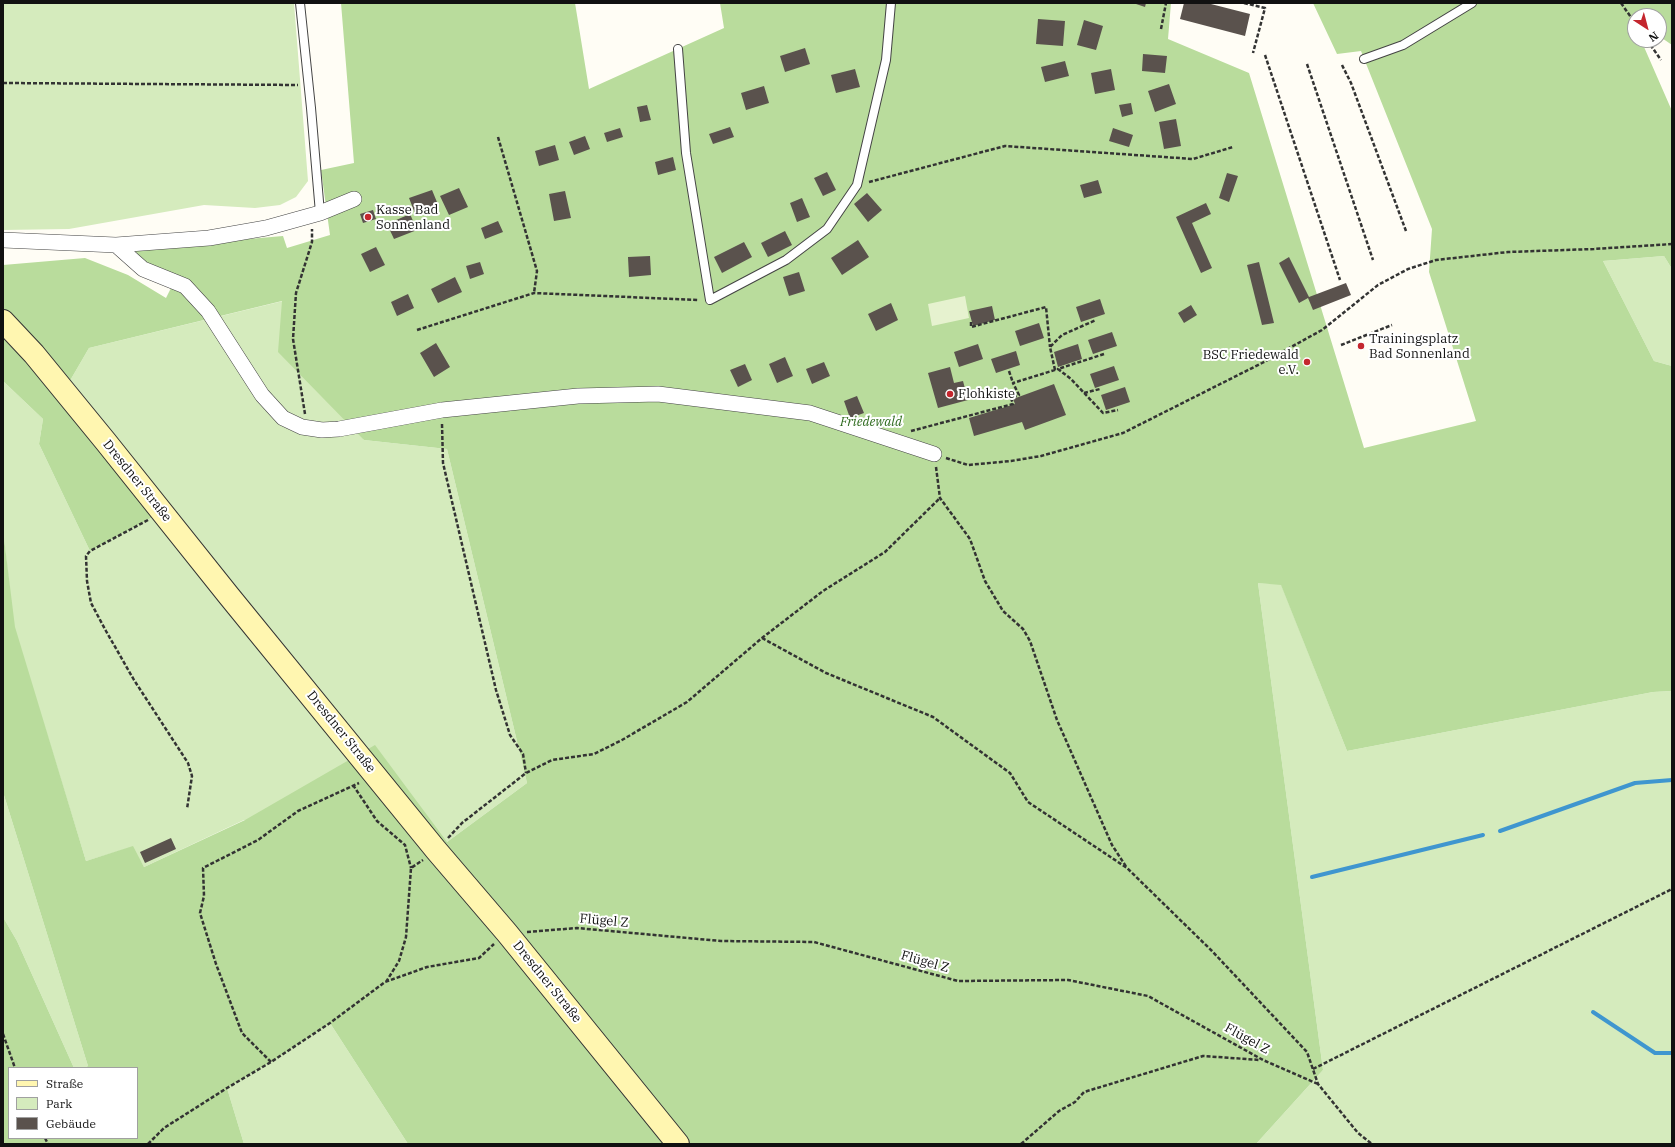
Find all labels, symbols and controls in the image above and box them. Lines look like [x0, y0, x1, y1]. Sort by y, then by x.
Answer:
north arrow [1627, 8, 1667, 48]
text: N [1646, 29, 1661, 45]
place label: Kasse Bad Sonnenland [376, 202, 450, 233]
marker: Kasse Bad Sonnenland [363, 212, 373, 222]
place label: Trainingsplatz Bad Sonnenland [1369, 331, 1470, 362]
marker: Trainingsplatz Bad Sonnenland [1356, 341, 1366, 351]
place label: BSC Friedewald e.V. [1203, 347, 1299, 378]
marker: BSC Friedewald e.V. [1302, 357, 1312, 367]
place label: Flohkiste [958, 386, 1015, 402]
marker: Flohkiste [945, 389, 955, 399]
park label: Friedewald [840, 414, 902, 430]
street label: Dresdner Straße [99, 437, 175, 525]
street label: Dresdner Straße [303, 688, 379, 776]
street label: Flügel Z [579, 911, 629, 931]
street label: Dresdner Straße [509, 938, 585, 1026]
street label: Flügel Z [899, 948, 951, 976]
street label: Flügel Z [1222, 1020, 1272, 1058]
legend [8, 1067, 138, 1139]
text: Straße [46, 1076, 83, 1091]
text: Park [46, 1096, 72, 1111]
text: Gebäude [46, 1116, 96, 1131]

